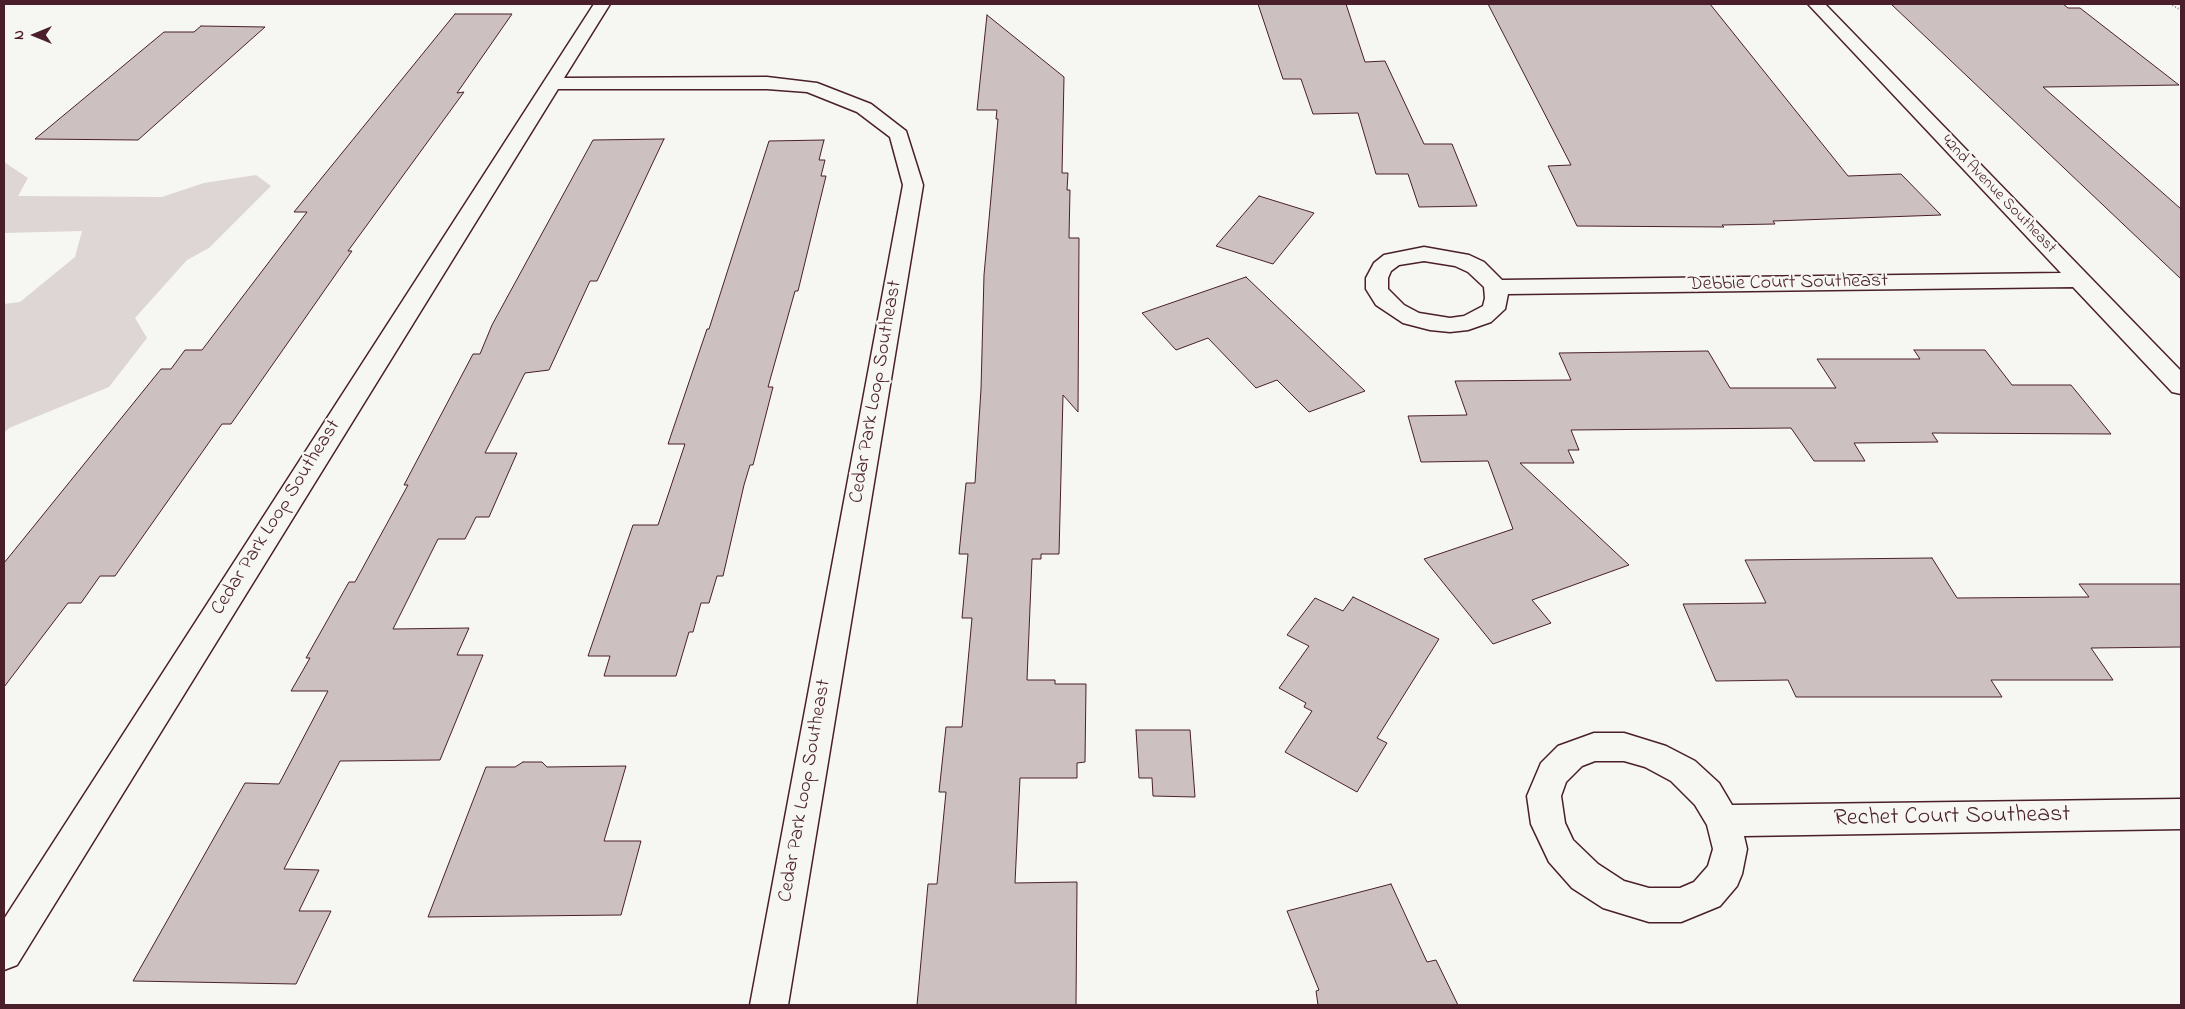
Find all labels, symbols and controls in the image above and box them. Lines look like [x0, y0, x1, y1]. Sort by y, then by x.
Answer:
north arrow [10, 10, 60, 60]
text: N [9, 30, 30, 40]
street label: 42nd Avenue Southeast [1936, 132, 2060, 258]
street label: Debbie Court Southeast [1688, 270, 1888, 298]
street label: Cedar Park Loop Southeast [846, 279, 908, 505]
street label: Cedar Park Loop Southeast [207, 416, 347, 620]
street label: Cedar Park Loop Southeast [775, 678, 837, 904]
street label: Rechet Court Southeast [1833, 802, 2071, 834]

